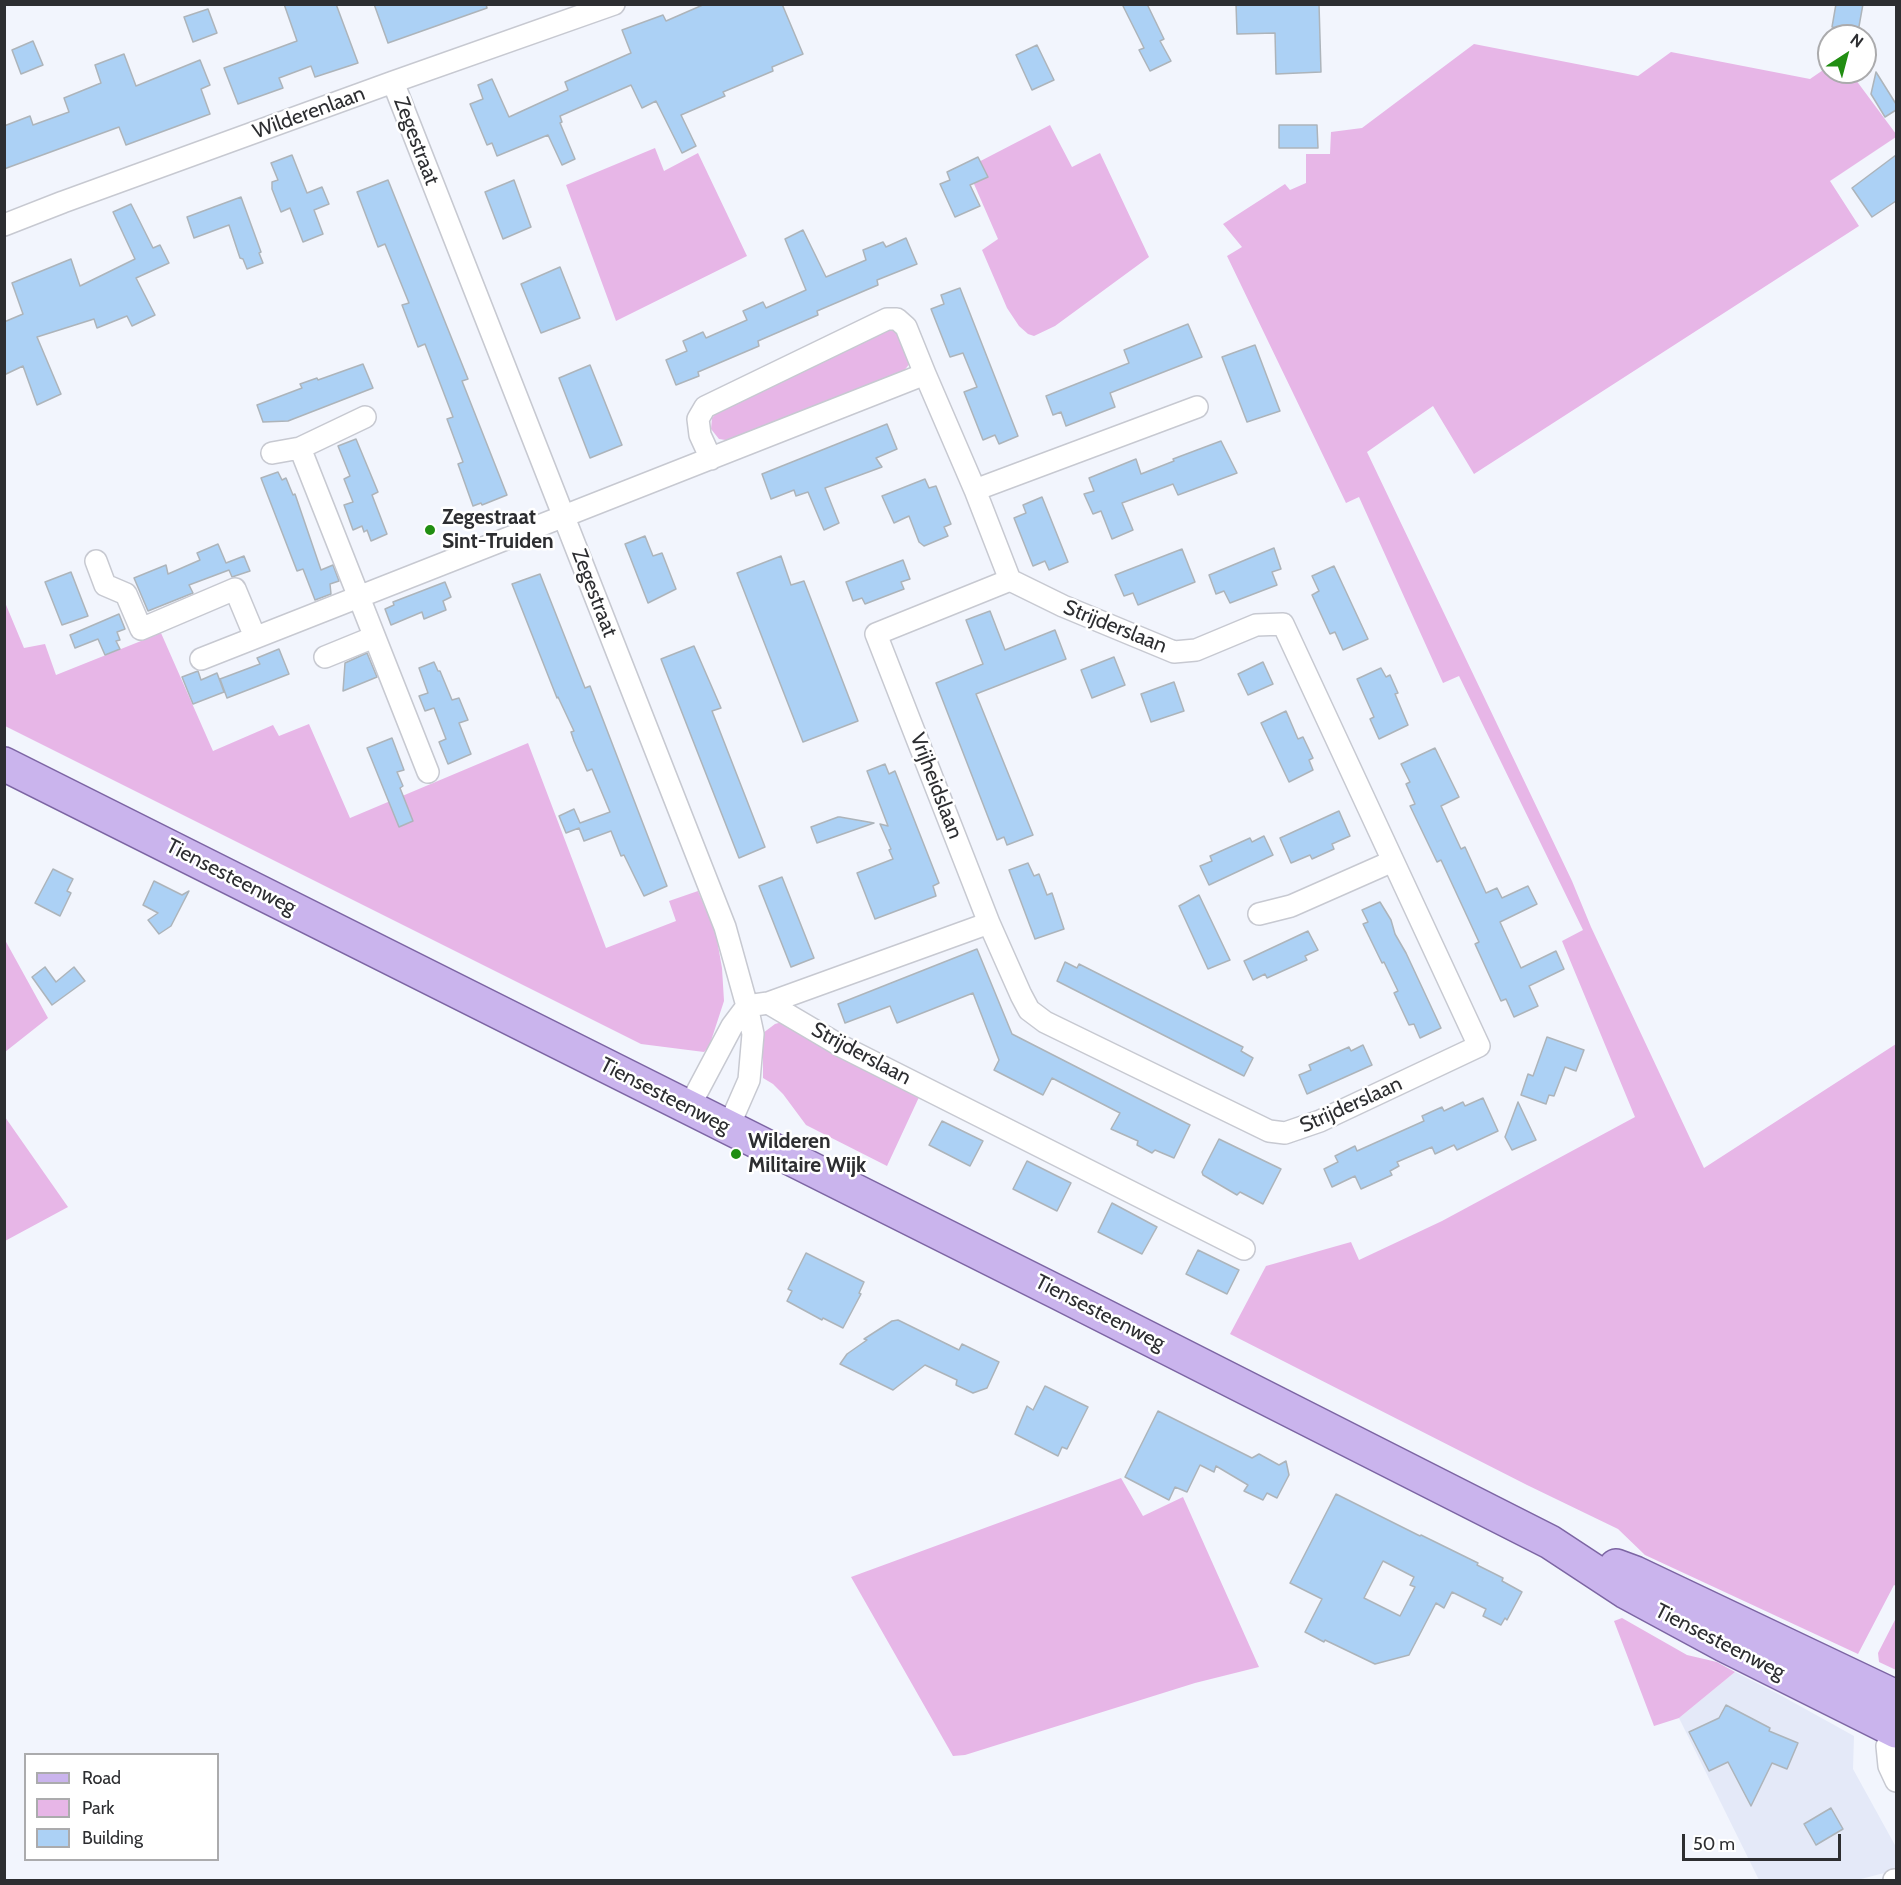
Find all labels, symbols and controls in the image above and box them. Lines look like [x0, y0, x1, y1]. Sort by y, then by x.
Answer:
north arrow [1817, 24, 1877, 84]
text: N [1847, 30, 1867, 52]
street label: Wilderenlaan [250, 81, 368, 145]
street label: Zegestraat [388, 93, 444, 189]
place label: Zegestraat Sint-Truiden [442, 505, 554, 555]
marker: Zegestraat Sint-Truiden [423, 523, 437, 537]
street label: Zegestraat [566, 545, 622, 641]
street label: Strijderslaan [1060, 595, 1170, 659]
street label: Vrijheidslaan [904, 729, 968, 843]
street label: Tiensesteenweg [162, 833, 300, 921]
street label: Strijderslaan [807, 1017, 915, 1091]
street label: Tiensesteenweg [596, 1052, 734, 1140]
street label: Strijderslaan [1296, 1071, 1406, 1139]
place label: Wilderen Militaire Wijk [748, 1129, 866, 1179]
marker: Wilderen Militaire Wijk [729, 1147, 743, 1161]
street label: Tiensesteenweg [1031, 1269, 1169, 1357]
street label: Tiensesteenweg [1651, 1598, 1789, 1686]
legend [24, 1753, 219, 1861]
text: Road [82, 1767, 121, 1789]
text: Park [82, 1797, 114, 1819]
scale bar [1685, 1822, 1844, 1860]
text: Building [82, 1827, 143, 1849]
text: 50 m [1693, 1833, 1735, 1855]

